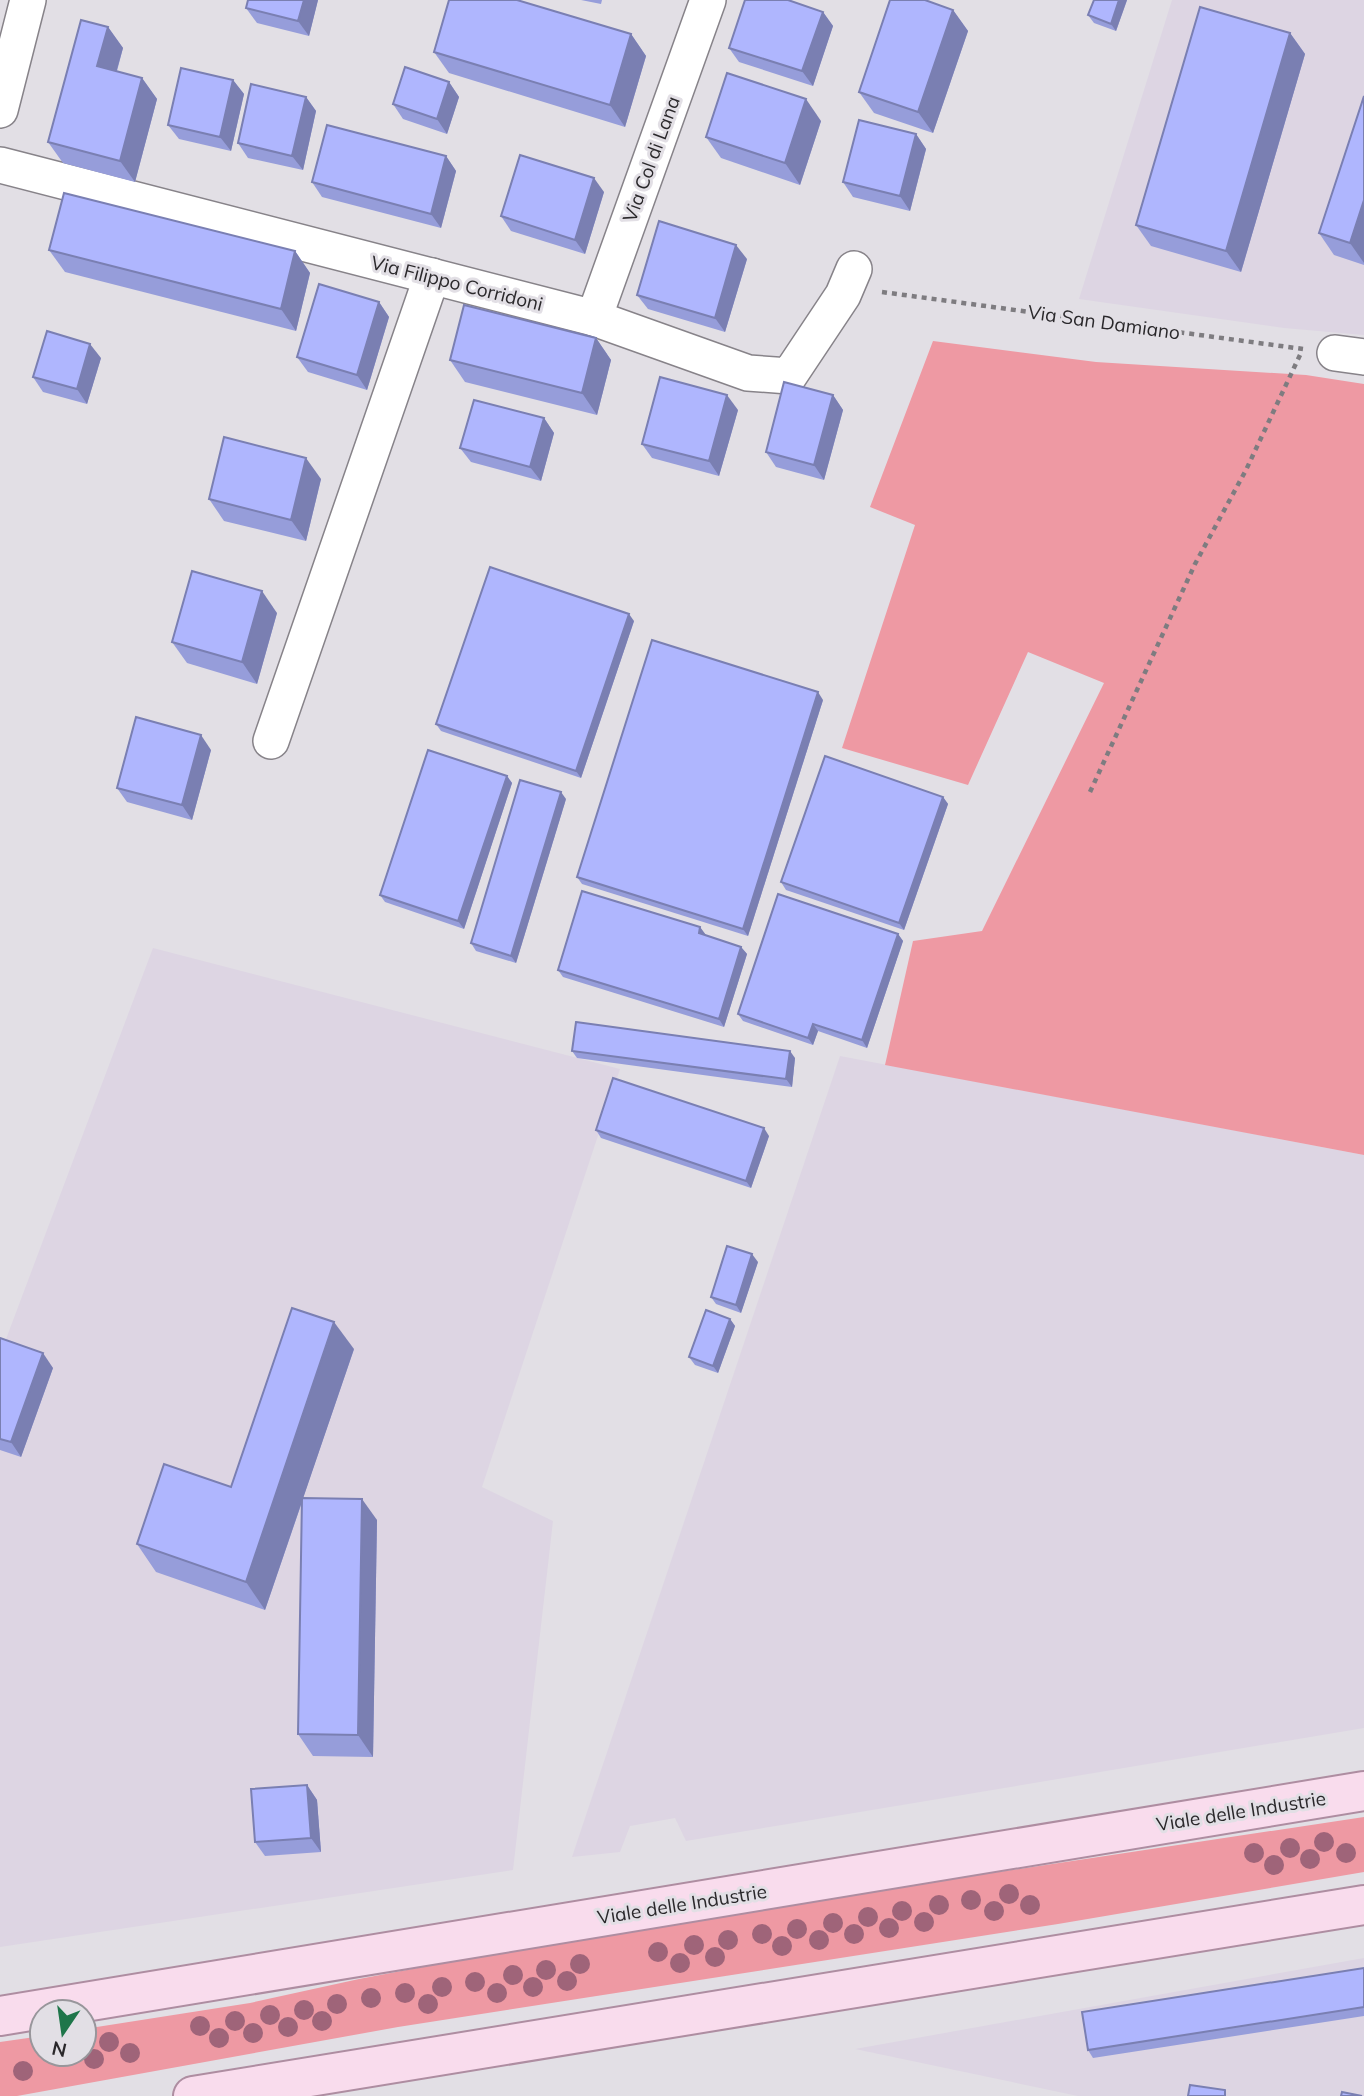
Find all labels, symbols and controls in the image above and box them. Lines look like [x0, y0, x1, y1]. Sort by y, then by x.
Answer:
street label: Via Col di Lana [617, 93, 685, 225]
street label: Via Filippo Corridoni [369, 250, 545, 316]
street label: Via San Damiano [1026, 299, 1182, 345]
street label: Viale delle Industrie [1155, 1786, 1327, 1836]
street label: Viale delle Industrie [596, 1879, 768, 1929]
north arrow [28, 1998, 98, 2068]
text: N [49, 2036, 69, 2063]

